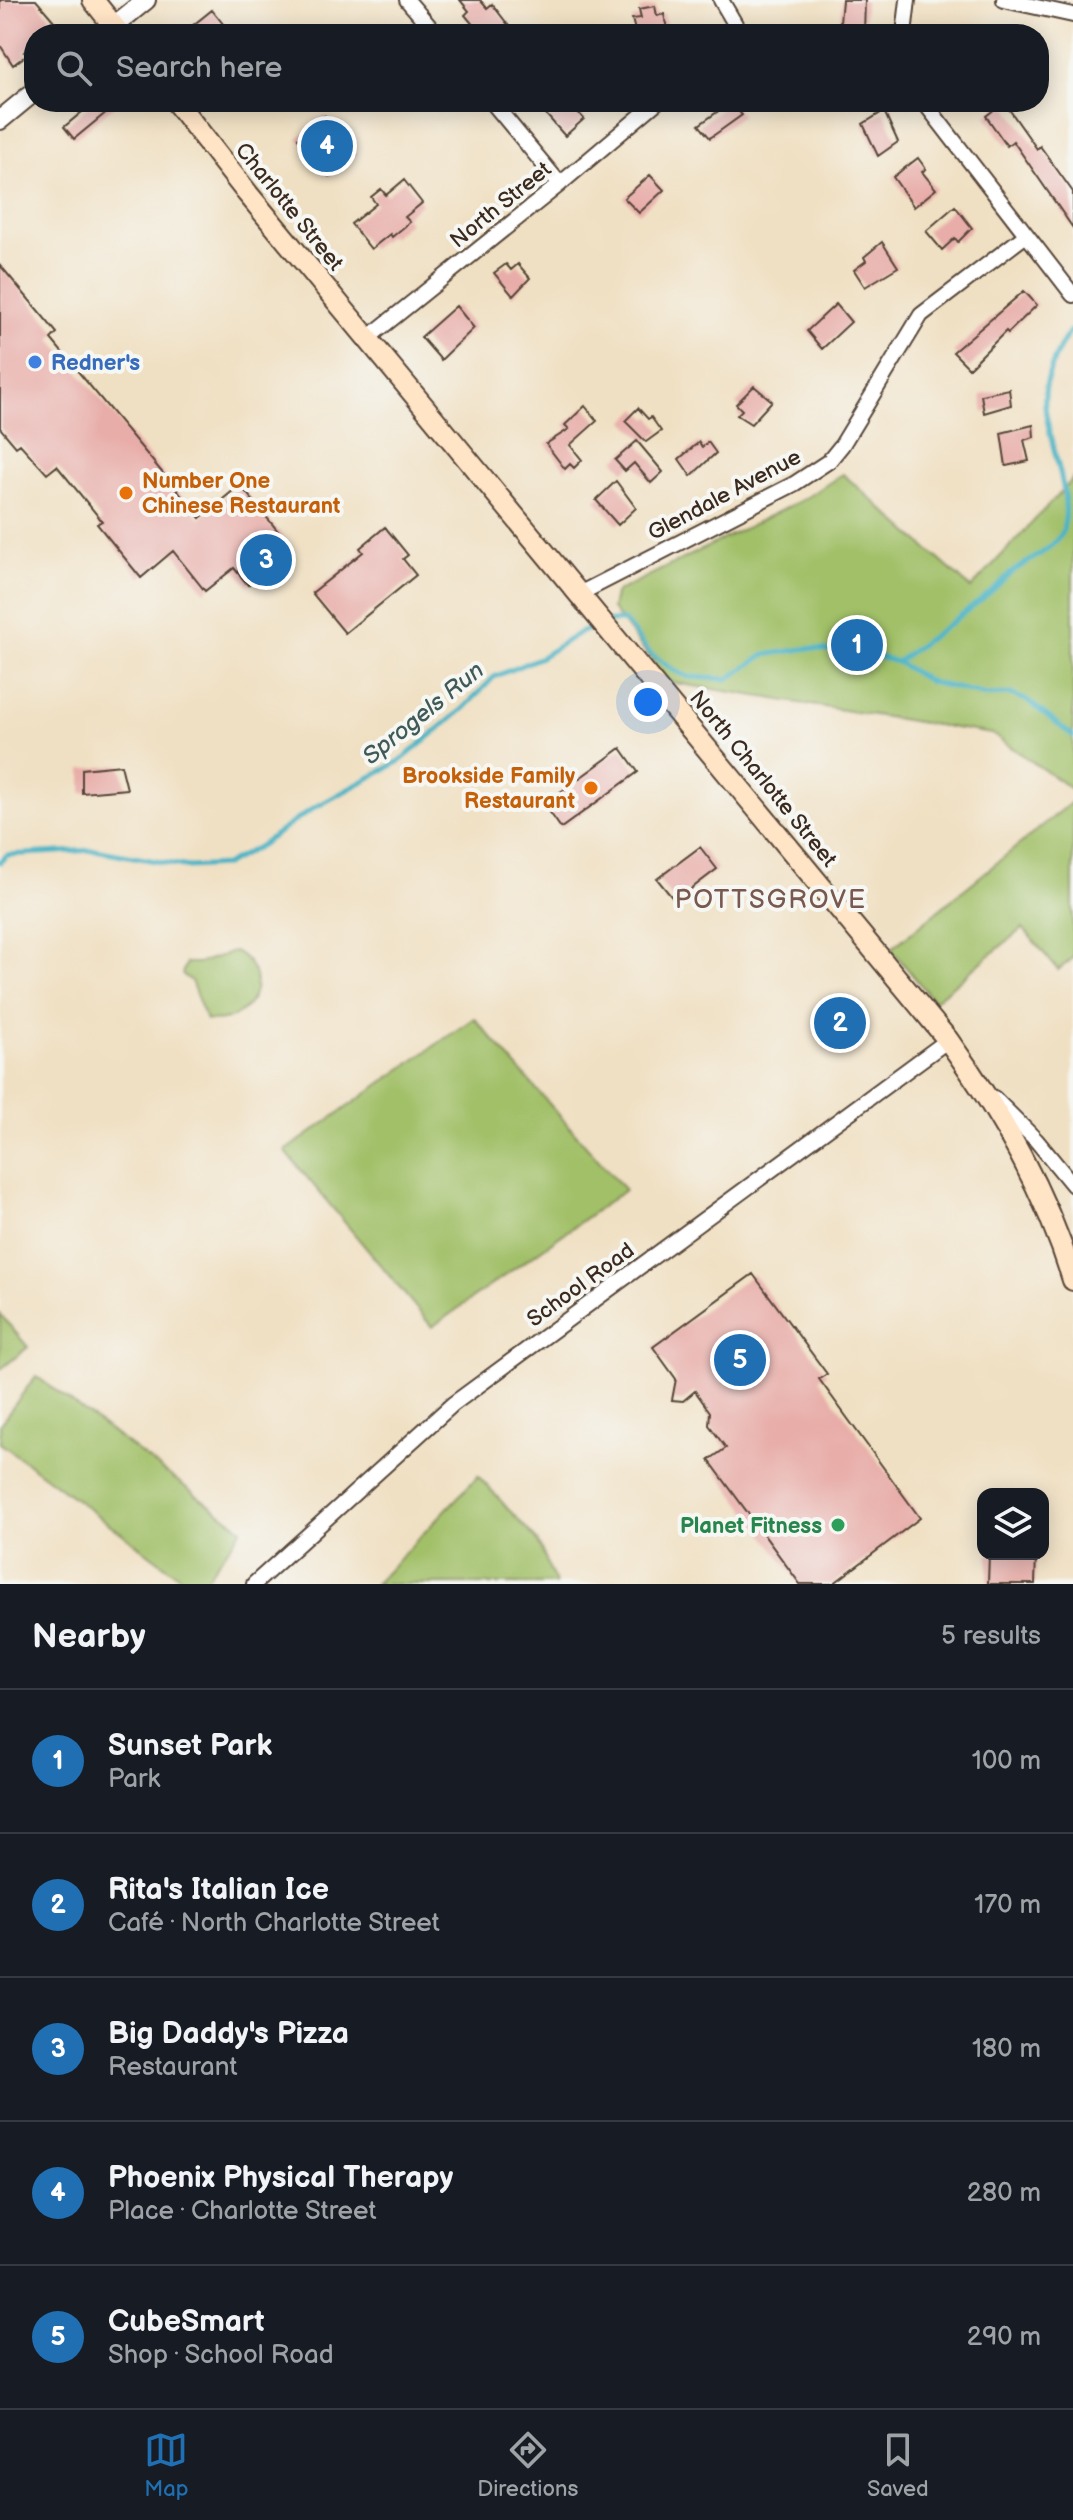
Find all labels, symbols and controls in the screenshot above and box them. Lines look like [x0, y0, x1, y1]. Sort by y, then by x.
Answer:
search box [24, 24, 1049, 112]
icon: search [52, 46, 96, 90]
text: Search here [116, 50, 282, 86]
pin: 4 [301, 116, 353, 176]
street label: Charlotte Street [229, 137, 349, 277]
street label: North Street [445, 156, 557, 254]
place label: Redner's [51, 350, 140, 377]
marker: Redner's [26, 353, 44, 371]
street label: Glendale Avenue [644, 444, 806, 547]
place label: Number One Chinese Restaurant [142, 468, 341, 520]
marker: Number One Chinese Restaurant [117, 484, 135, 502]
pin: 3 [240, 530, 292, 590]
pin: 1 [831, 615, 883, 675]
water label: Sprogels Run [357, 656, 490, 771]
your location [628, 682, 668, 722]
street label: North Charlotte Street [683, 685, 842, 873]
place label: Brookside Family Restaurant [402, 763, 576, 815]
marker: Brookside Family Restaurant [582, 779, 600, 797]
district label: POTTSGROVE [675, 885, 867, 916]
pin: 2 [814, 993, 866, 1053]
street label: School Road [522, 1237, 640, 1333]
pin: 5 [714, 1330, 766, 1390]
map controls [977, 1488, 1049, 1560]
button: layers [977, 1488, 1049, 1560]
place label: Planet Fitness [680, 1513, 822, 1540]
marker: Planet Fitness [829, 1516, 847, 1534]
text: Nearby [32, 1616, 146, 1657]
text: 5 results [941, 1621, 1041, 1652]
text: Sunset Park [108, 1728, 272, 1764]
text: 1 [53, 1746, 63, 1777]
text: 100 m [972, 1746, 1041, 1777]
text: Park [108, 1764, 160, 1795]
text: Rita's Italian Ice [108, 1872, 329, 1908]
text: 2 [50, 1890, 66, 1921]
text: 170 m [974, 1890, 1041, 1921]
text: Café · North Charlotte Street [108, 1908, 440, 1939]
text: Big Daddy's Pizza [108, 2016, 349, 2052]
text: 3 [50, 2034, 66, 2065]
text: 180 m [972, 2034, 1041, 2065]
text: Restaurant [108, 2052, 237, 2083]
text: Phoenix Physical Therapy [108, 2160, 453, 2196]
text: 4 [50, 2178, 66, 2209]
text: 280 m [967, 2178, 1041, 2209]
text: Place · Charlotte Street [108, 2196, 376, 2227]
text: CubeSmart [108, 2304, 265, 2340]
text: 5 [50, 2322, 66, 2353]
text: 290 m [967, 2322, 1041, 2353]
text: Shop · School Road [108, 2340, 334, 2371]
tab: Map [144, 2428, 189, 2503]
tab: Directions [477, 2428, 578, 2503]
tab: Saved [867, 2428, 929, 2503]

